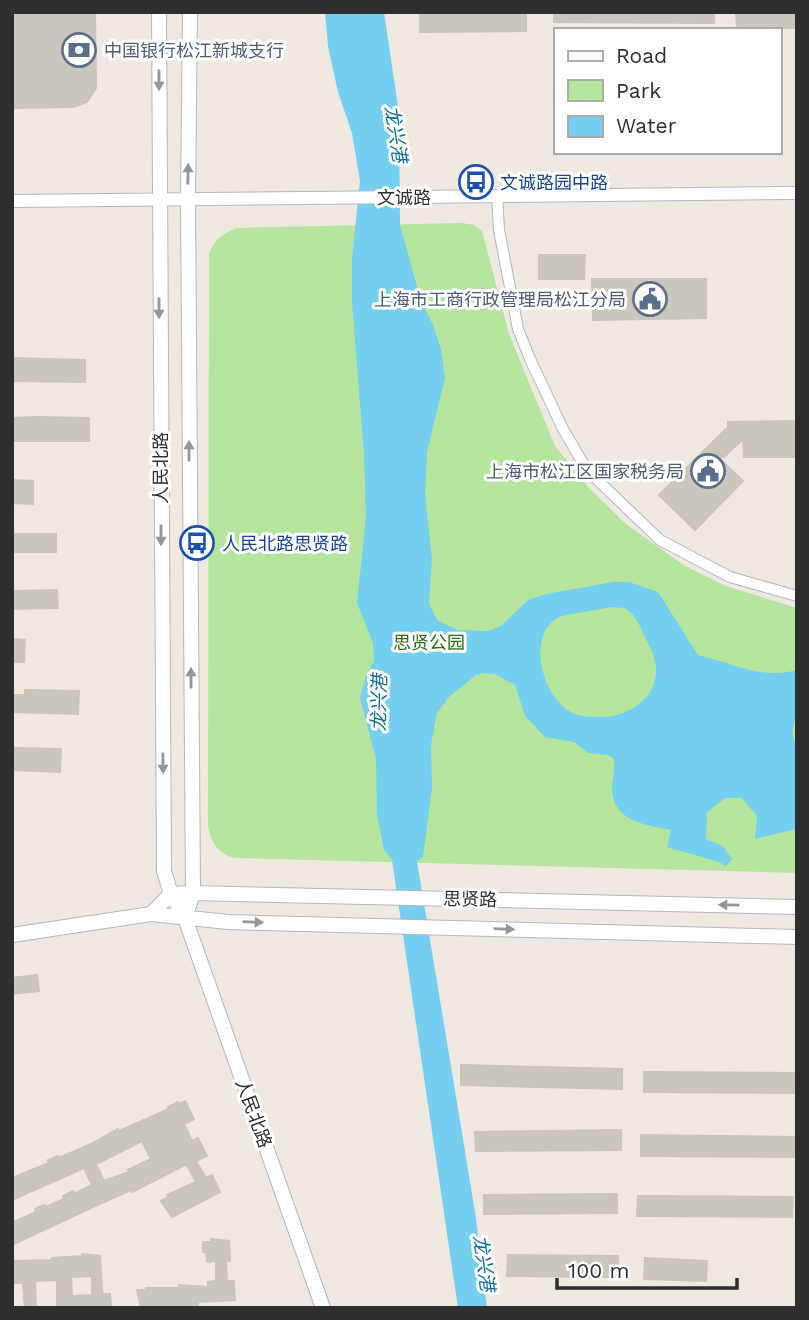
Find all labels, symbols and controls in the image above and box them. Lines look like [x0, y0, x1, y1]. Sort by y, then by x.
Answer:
legend [554, 28, 781, 154]
bank icon: 中国银行松江新城支行 [60, 31, 98, 69]
place label: 中国银行松江新城支行 [104, 40, 284, 61]
text: Road [616, 43, 667, 68]
one-way arrow [153, 70, 165, 92]
text: Park [616, 78, 661, 103]
water label: 龙兴港 [380, 104, 412, 167]
text: Water [616, 113, 677, 138]
one-way arrow [183, 163, 194, 185]
bus stop icon: 文诚路园中路 [457, 163, 495, 201]
place label: 文诚路园中路 [500, 172, 608, 193]
street label: 文诚路 [377, 187, 431, 208]
public building icon: 上海市工商行政管理局松江分局 [631, 280, 669, 318]
place label: 上海市工商行政管理局松江分局 [374, 289, 626, 310]
one-way arrow [153, 297, 165, 319]
street label: 人民北路 [150, 432, 171, 504]
one-way arrow [183, 439, 195, 461]
public building icon: 上海市松江区国家税务局 [689, 452, 727, 490]
place label: 上海市松江区国家税务局 [486, 461, 684, 482]
bus stop icon: 人民北路思贤路 [178, 524, 216, 562]
one-way arrow [155, 525, 167, 547]
place label: 人民北路思贤路 [222, 533, 348, 554]
park label: 思贤公园 [393, 632, 465, 653]
one-way arrow [185, 667, 196, 689]
water label: 龙兴港 [367, 671, 391, 732]
one-way arrow [157, 752, 169, 774]
street label: 思贤路 [443, 888, 497, 910]
one-way arrow [717, 900, 739, 911]
one-way arrow [242, 917, 264, 928]
one-way arrow [493, 923, 515, 935]
street label: 人民北路 [232, 1076, 276, 1150]
water label: 龙兴港 [469, 1233, 500, 1296]
scale bar [557, 1246, 737, 1290]
text: 100 m [568, 1258, 630, 1283]

